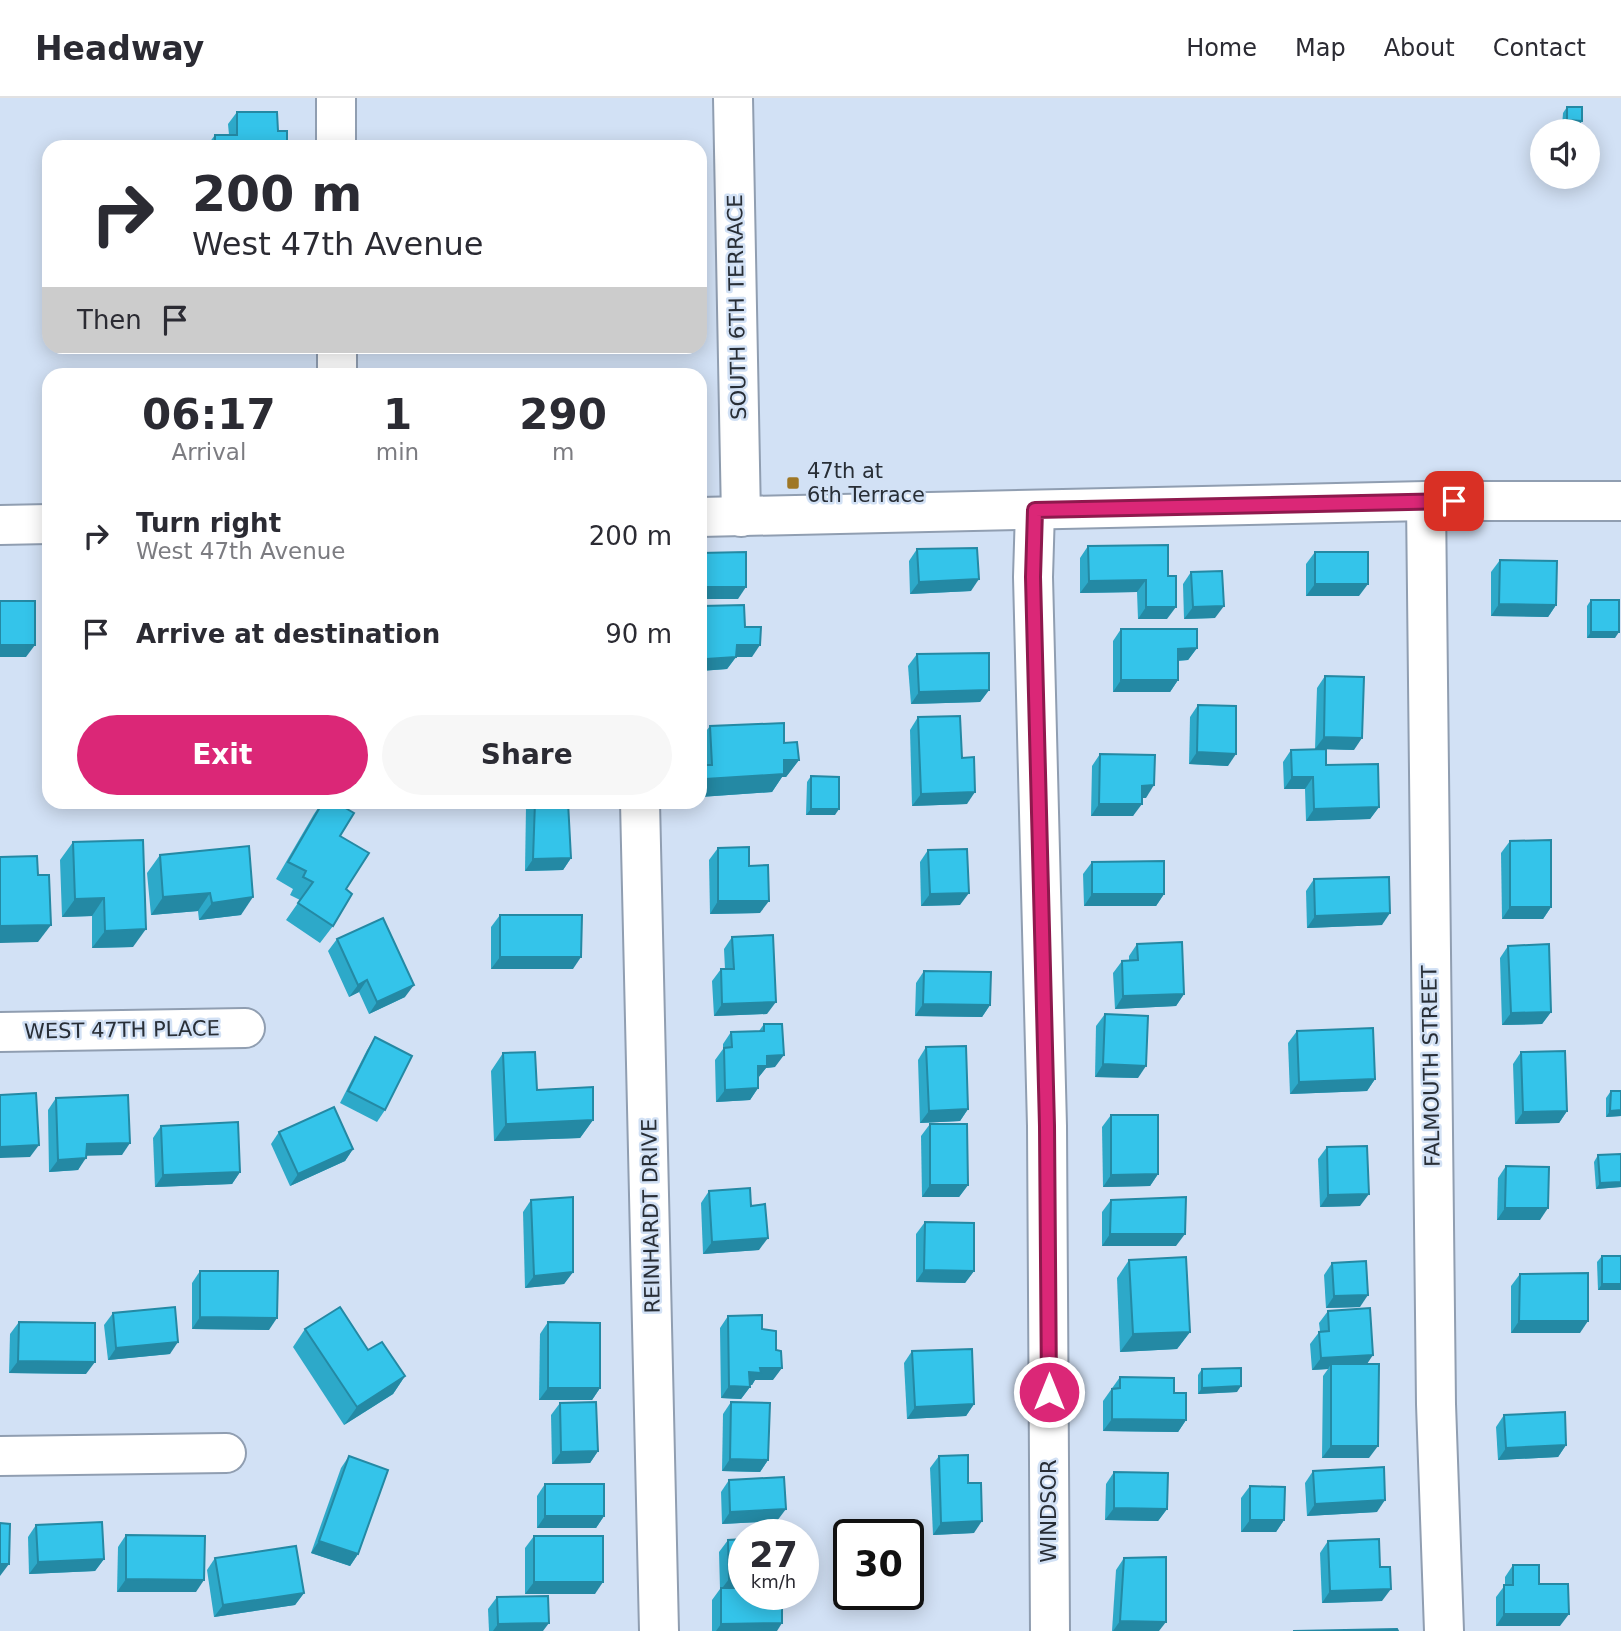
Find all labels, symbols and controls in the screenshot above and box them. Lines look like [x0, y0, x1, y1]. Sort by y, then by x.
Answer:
text: Headway [35, 29, 204, 68]
text: Home [1186, 34, 1257, 62]
text: Map [1295, 34, 1346, 62]
text: About [1384, 34, 1455, 62]
text: Contact [1493, 34, 1586, 62]
map controls [1530, 119, 1600, 189]
button: sound [1530, 119, 1600, 189]
text: 200 m [192, 166, 362, 223]
icon: right [77, 168, 168, 259]
street label: SOUTH 6TH TERRACE [723, 194, 751, 420]
text: West 47th Avenue [192, 225, 483, 263]
icon: arrive [156, 301, 194, 339]
text: Then [77, 305, 142, 335]
text: 06:17 [142, 390, 276, 439]
text: 1 [383, 390, 412, 439]
text: 290 [519, 390, 607, 439]
text: Arrival [172, 439, 246, 465]
text: min [376, 439, 419, 465]
text: m [552, 439, 574, 465]
place label: 47th at 6th Terrace [807, 459, 925, 507]
pin [1424, 471, 1484, 531]
marker: 47th at 6th Terrace [785, 475, 801, 491]
icon: arrive [1435, 482, 1473, 520]
text: Turn right [136, 508, 281, 538]
icon: right [77, 517, 115, 555]
text: 200 m [589, 521, 672, 551]
text: West 47th Avenue [136, 538, 345, 564]
icon: arrive [77, 615, 115, 653]
text: Arrive at destination [136, 619, 440, 649]
text: 90 m [605, 619, 672, 649]
button: Exit [77, 715, 368, 795]
button: Share [382, 715, 672, 795]
street label: FALMOUTH STREET [1417, 965, 1445, 1167]
street label: WEST 47TH PLACE [24, 1016, 220, 1044]
street label: REINHARDT DRIVE [637, 1118, 665, 1314]
position arrow [1012, 1355, 1086, 1429]
street label: WINDSOR [1037, 1459, 1061, 1563]
speed limit sign: 30 [833, 1519, 924, 1610]
text: 27 [749, 1535, 798, 1575]
text: km/h [751, 1571, 796, 1592]

